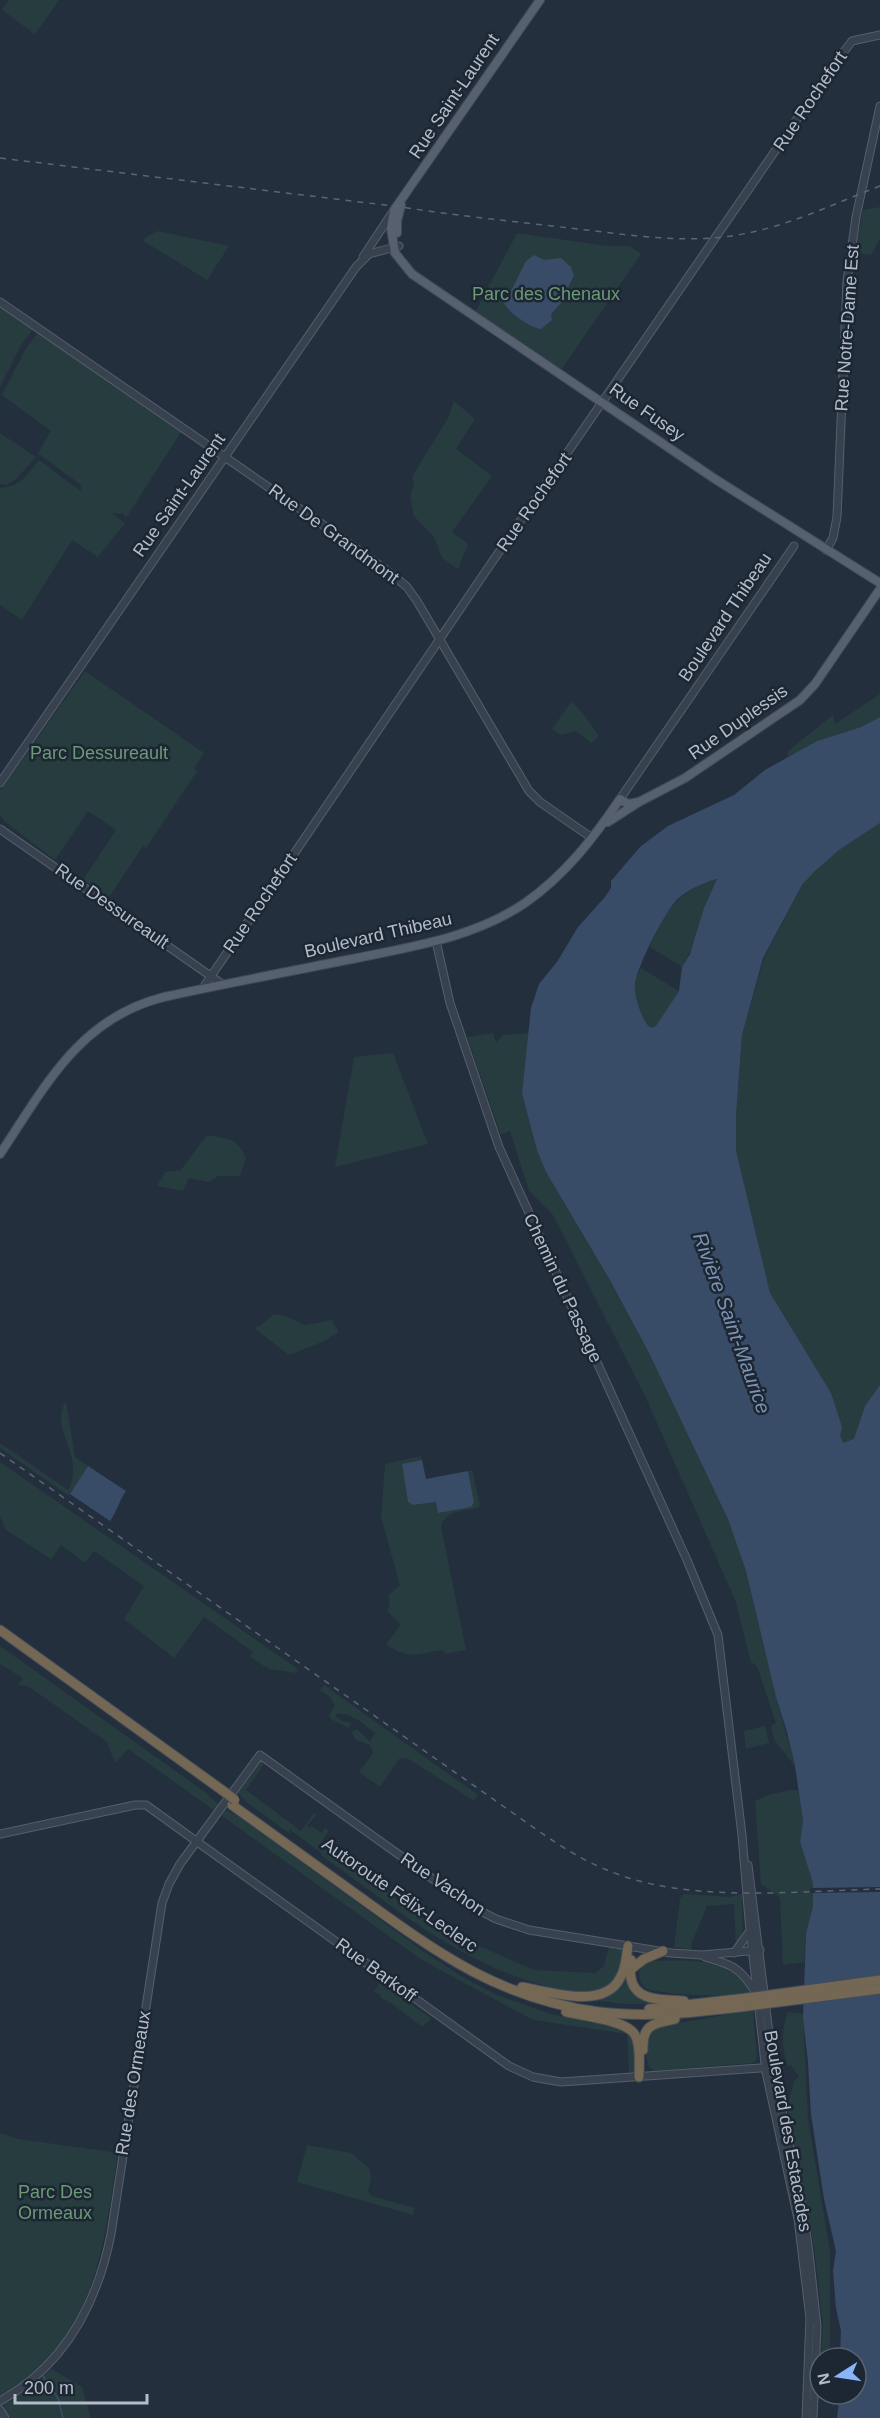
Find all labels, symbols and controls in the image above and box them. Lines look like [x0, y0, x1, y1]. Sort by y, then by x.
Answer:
street label: Rue Saint-Laurent [405, 30, 503, 162]
street label: Rue Rochefort [769, 47, 851, 155]
street label: Rue Notre-Dame Est [831, 244, 863, 412]
park label: Parc des Chenaux [472, 284, 620, 304]
street label: Rue Fusey [606, 379, 688, 445]
street label: Rue Saint-Laurent [129, 429, 229, 561]
street label: Rue Rochefort [493, 449, 575, 555]
street label: Rue De Grandmont [265, 480, 403, 588]
street label: Boulevard Thibeau [675, 549, 775, 685]
street label: Rue Duplessis [685, 681, 791, 763]
park label: Parc Dessureault [30, 743, 168, 763]
street label: Rue Rochefort [219, 849, 301, 957]
street label: Rue Dessureault [51, 859, 173, 953]
street label: Boulevard Thibeau [302, 908, 454, 962]
street label: Chemin du Passage [520, 1210, 606, 1366]
water label: Rivière Saint-Maurice [689, 1229, 775, 1417]
street label: Autoroute Félix-Leclerc [318, 1834, 482, 1956]
street label: Rue Vachon [397, 1848, 489, 1920]
street label: Rue Barkoff [332, 1934, 421, 2007]
street label: Rue des Ormeaux [112, 2009, 154, 2157]
street label: Boulevard des Estacades [760, 2029, 816, 2233]
park label: Parc Des Ormeaux [18, 2182, 92, 2223]
north arrow [808, 2346, 868, 2406]
scale bar [15, 2367, 147, 2405]
text: N [814, 2372, 833, 2386]
text: 200 m [24, 2378, 74, 2398]

